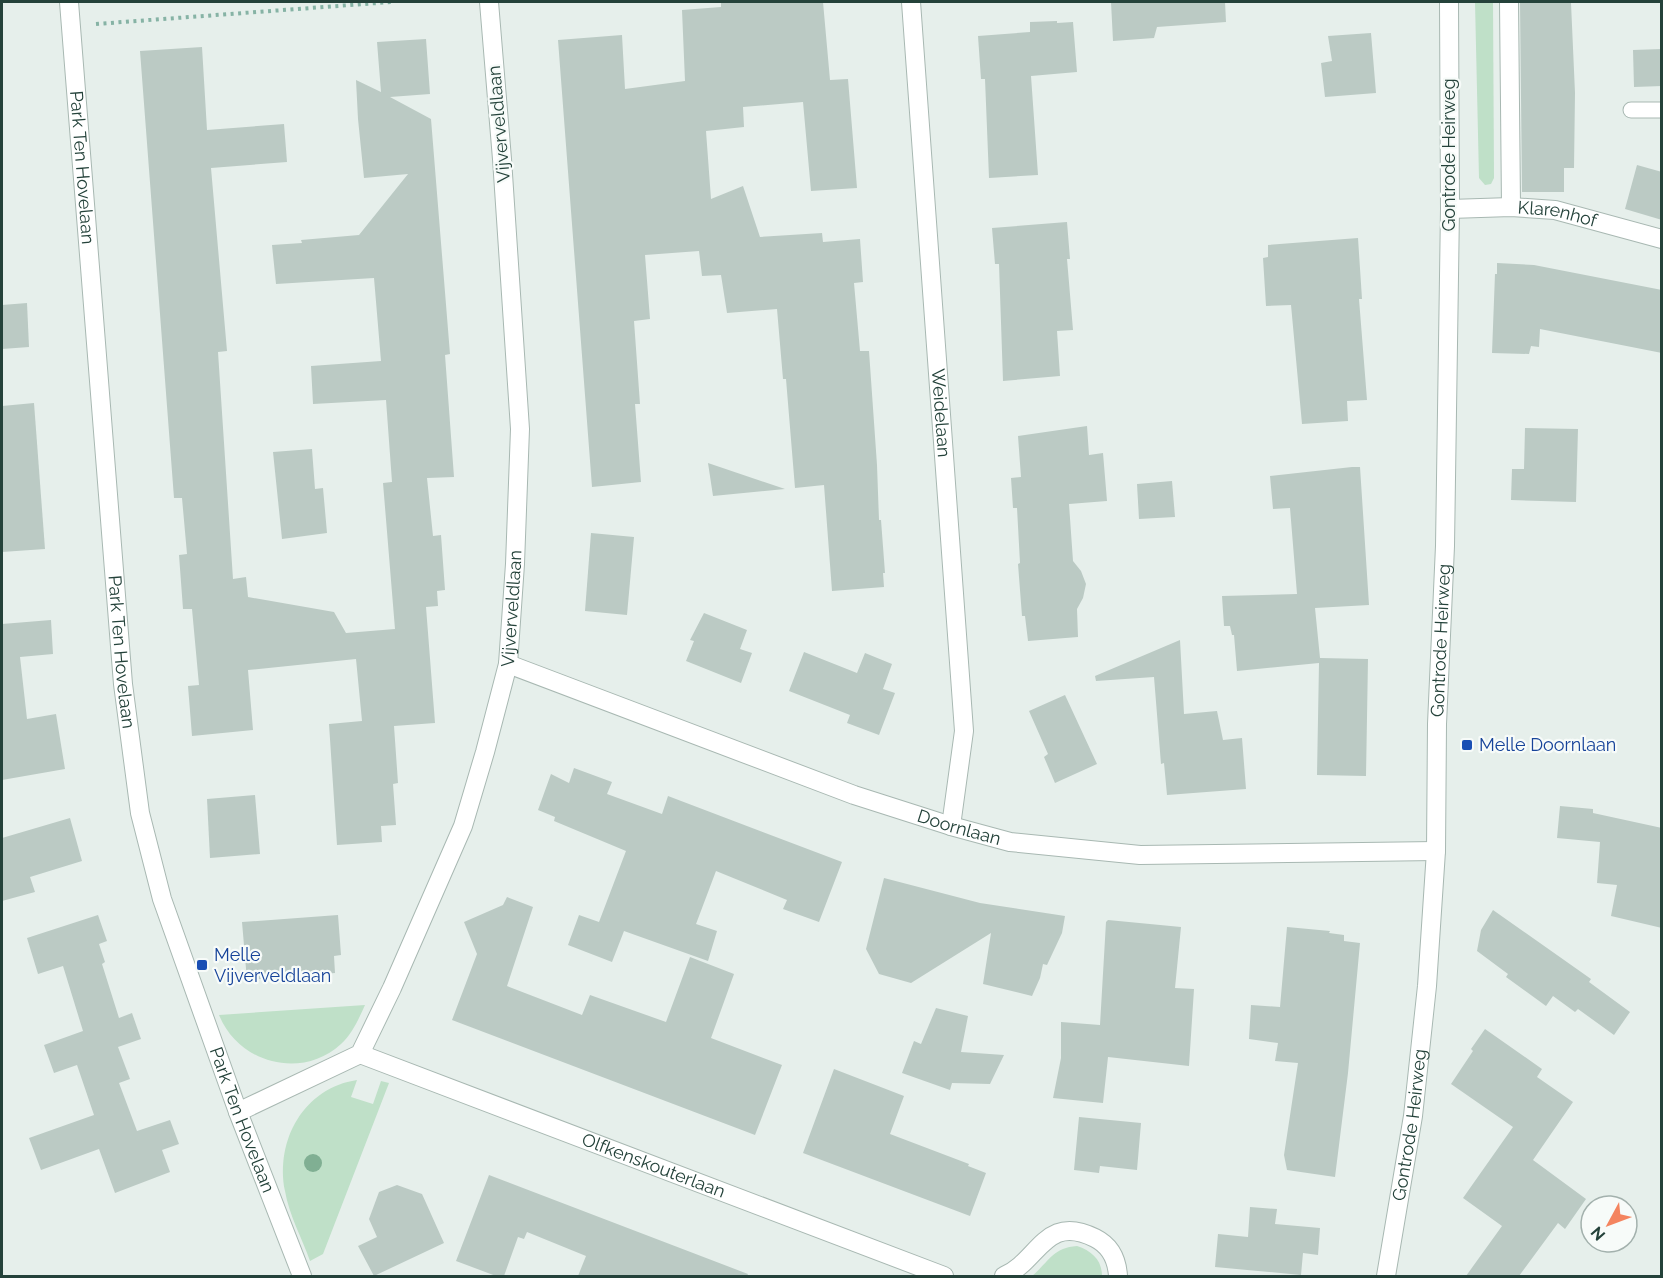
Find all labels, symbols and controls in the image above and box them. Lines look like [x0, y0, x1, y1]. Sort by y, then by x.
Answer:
street label: Vijverveldlaan [483, 65, 514, 183]
street label: Gontrode Heirweg [1438, 78, 1459, 232]
street label: Park Ten Hovelaan [66, 90, 99, 245]
street label: Klarenhof [1517, 196, 1600, 231]
street label: Weidelaan [928, 368, 955, 458]
street label: Vijverveldlaan [497, 550, 526, 668]
street label: Gontrode Heirweg [1426, 563, 1454, 717]
street label: Park Ten Hovelaan [104, 574, 140, 730]
place label: Melle Doornlaan [1479, 734, 1616, 755]
marker: Melle Doornlaan [1460, 738, 1474, 752]
street label: Doornlaan [915, 805, 1003, 849]
place label: Melle Vijverveldlaan [214, 944, 331, 986]
marker: Melle Vijverveldlaan [195, 958, 209, 972]
street label: Park Ten Hovelaan [206, 1044, 279, 1196]
street label: Gontrode Heirweg [1388, 1048, 1430, 1202]
street label: Olfkenskouterlaan [579, 1128, 728, 1202]
north arrow [1579, 1194, 1639, 1254]
text: N [1587, 1223, 1609, 1244]

